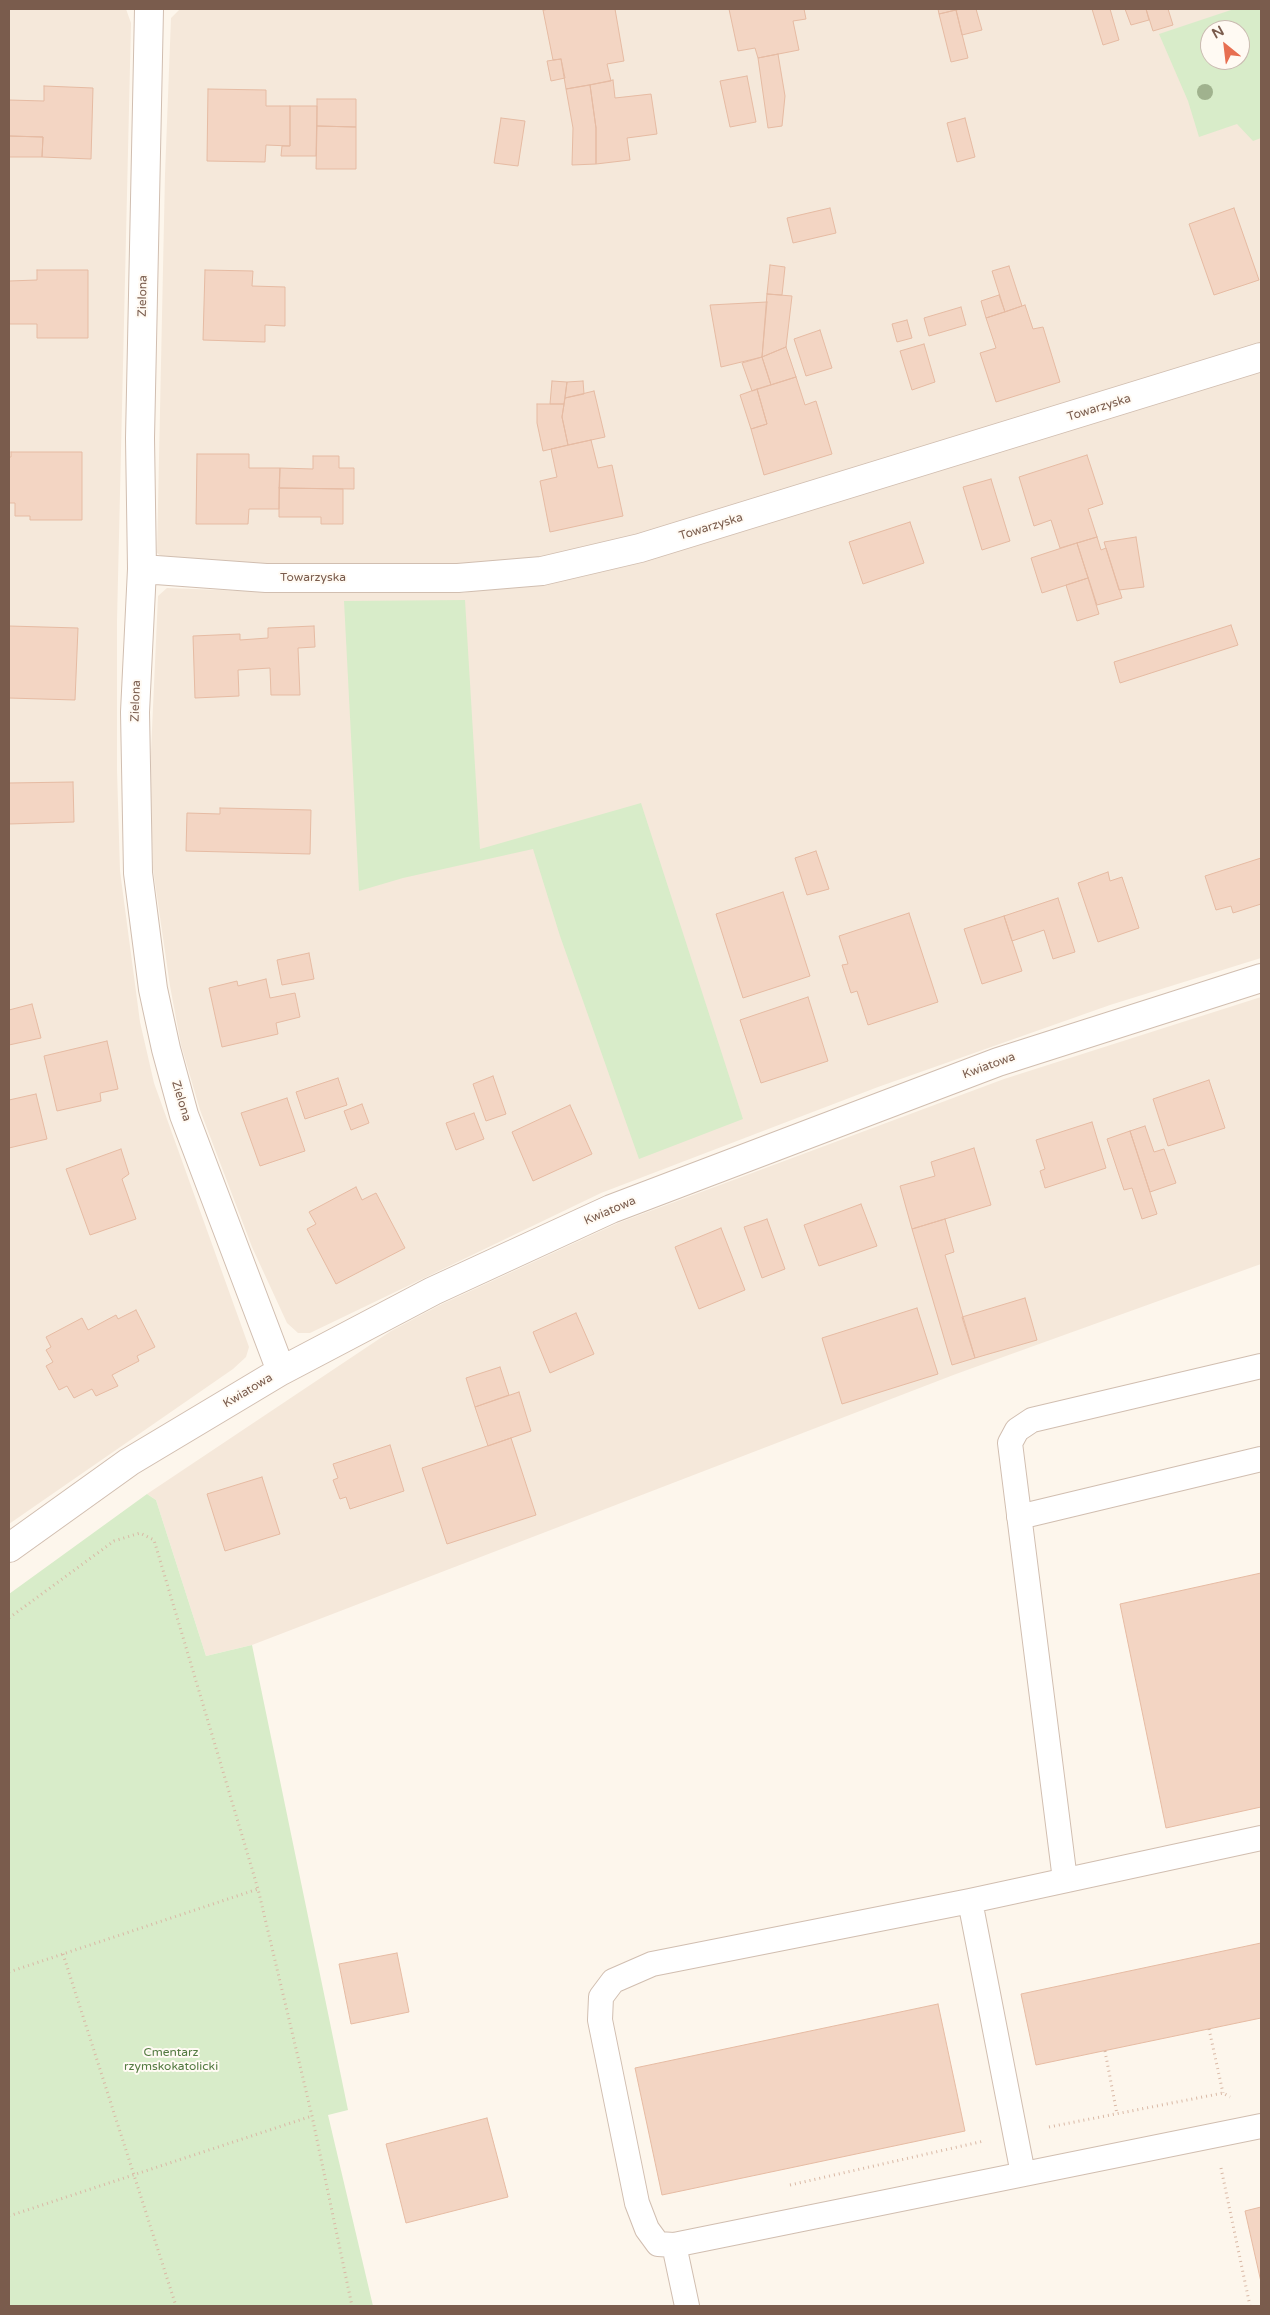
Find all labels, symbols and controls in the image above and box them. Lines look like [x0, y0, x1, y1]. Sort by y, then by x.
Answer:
north arrow [1200, 20, 1250, 70]
text: N [1209, 22, 1227, 42]
street label: Zielona [135, 275, 151, 317]
street label: Towarzyska [1065, 391, 1133, 425]
street label: Towarzyska [677, 510, 745, 544]
street label: Towarzyska [280, 571, 346, 585]
street label: Zielona [128, 680, 144, 722]
street label: Kwiatowa [961, 1050, 1017, 1082]
street label: Zielona [168, 1079, 194, 1123]
street label: Kwiatowa [582, 1194, 638, 1228]
street label: Kwiatowa [221, 1371, 275, 1411]
park label: Cmentarz rzymskokatolicki [124, 2046, 218, 2074]

